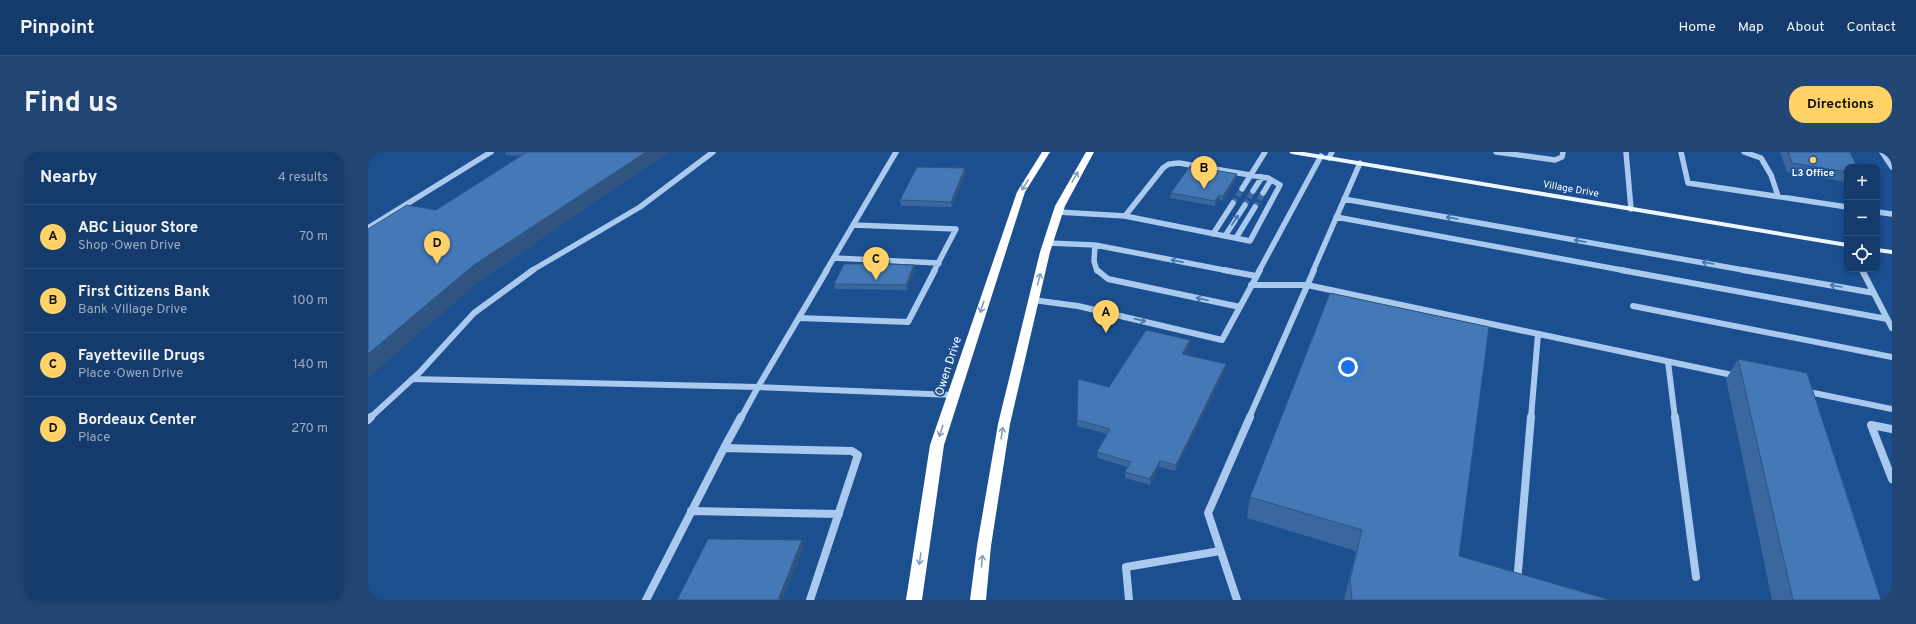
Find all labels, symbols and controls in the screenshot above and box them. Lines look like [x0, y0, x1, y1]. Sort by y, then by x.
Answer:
text: Pinpoint [20, 16, 95, 40]
text: Home [1679, 19, 1716, 36]
text: Map [1738, 19, 1764, 36]
text: About [1786, 19, 1825, 36]
text: Contact [1847, 19, 1896, 36]
text: Find us [24, 86, 118, 122]
button: Directions [1789, 86, 1892, 123]
marker: L3 Office [1808, 155, 1818, 165]
pin: B [1191, 156, 1217, 189]
map controls [1844, 164, 1880, 272]
button: + [1844, 164, 1880, 200]
text: Nearby [40, 167, 97, 189]
place label: L3 Office [1792, 167, 1835, 180]
text: 4 results [278, 170, 328, 186]
one-way arrow [1072, 171, 1080, 183]
street label: Village Drive [1542, 178, 1600, 201]
one-way arrow [1021, 179, 1029, 191]
button: − [1844, 200, 1880, 236]
one-way arrow [1446, 214, 1459, 222]
one-way arrow [1231, 215, 1239, 226]
text: ABC Liquor Store [78, 219, 198, 238]
text: A [48, 229, 58, 245]
text: 70 m [299, 229, 328, 245]
pin: D [424, 231, 450, 264]
one-way arrow [1574, 236, 1587, 244]
button: locate [1844, 236, 1880, 272]
text: Shop · Owen Drive [78, 238, 181, 254]
pin: C [863, 247, 889, 280]
one-way arrow [1171, 256, 1184, 264]
one-way arrow [1702, 259, 1715, 267]
one-way arrow [1035, 273, 1043, 286]
one-way arrow [1830, 282, 1843, 290]
text: First Citizens Bank [78, 283, 210, 302]
text: B [49, 293, 57, 309]
text: 100 m [292, 293, 328, 309]
one-way arrow [1196, 294, 1209, 302]
pin: A [1093, 300, 1119, 333]
one-way arrow [978, 301, 986, 313]
text: Bank · Village Drive [78, 302, 187, 318]
one-way arrow [1134, 317, 1147, 325]
street label: Owen Drive [932, 335, 966, 398]
text: Fayetteville Drugs [78, 347, 205, 366]
text: C [49, 357, 57, 373]
text: 140 m [293, 357, 328, 373]
your location [1338, 357, 1358, 377]
text: Place · Owen Drive [78, 366, 183, 382]
text: Bordeaux Center [78, 411, 196, 430]
text: D [48, 421, 58, 437]
text: 270 m [291, 421, 328, 437]
one-way arrow [937, 424, 945, 436]
one-way arrow [998, 427, 1006, 440]
text: Place [78, 430, 110, 446]
one-way arrow [916, 552, 924, 565]
one-way arrow [978, 555, 986, 568]

